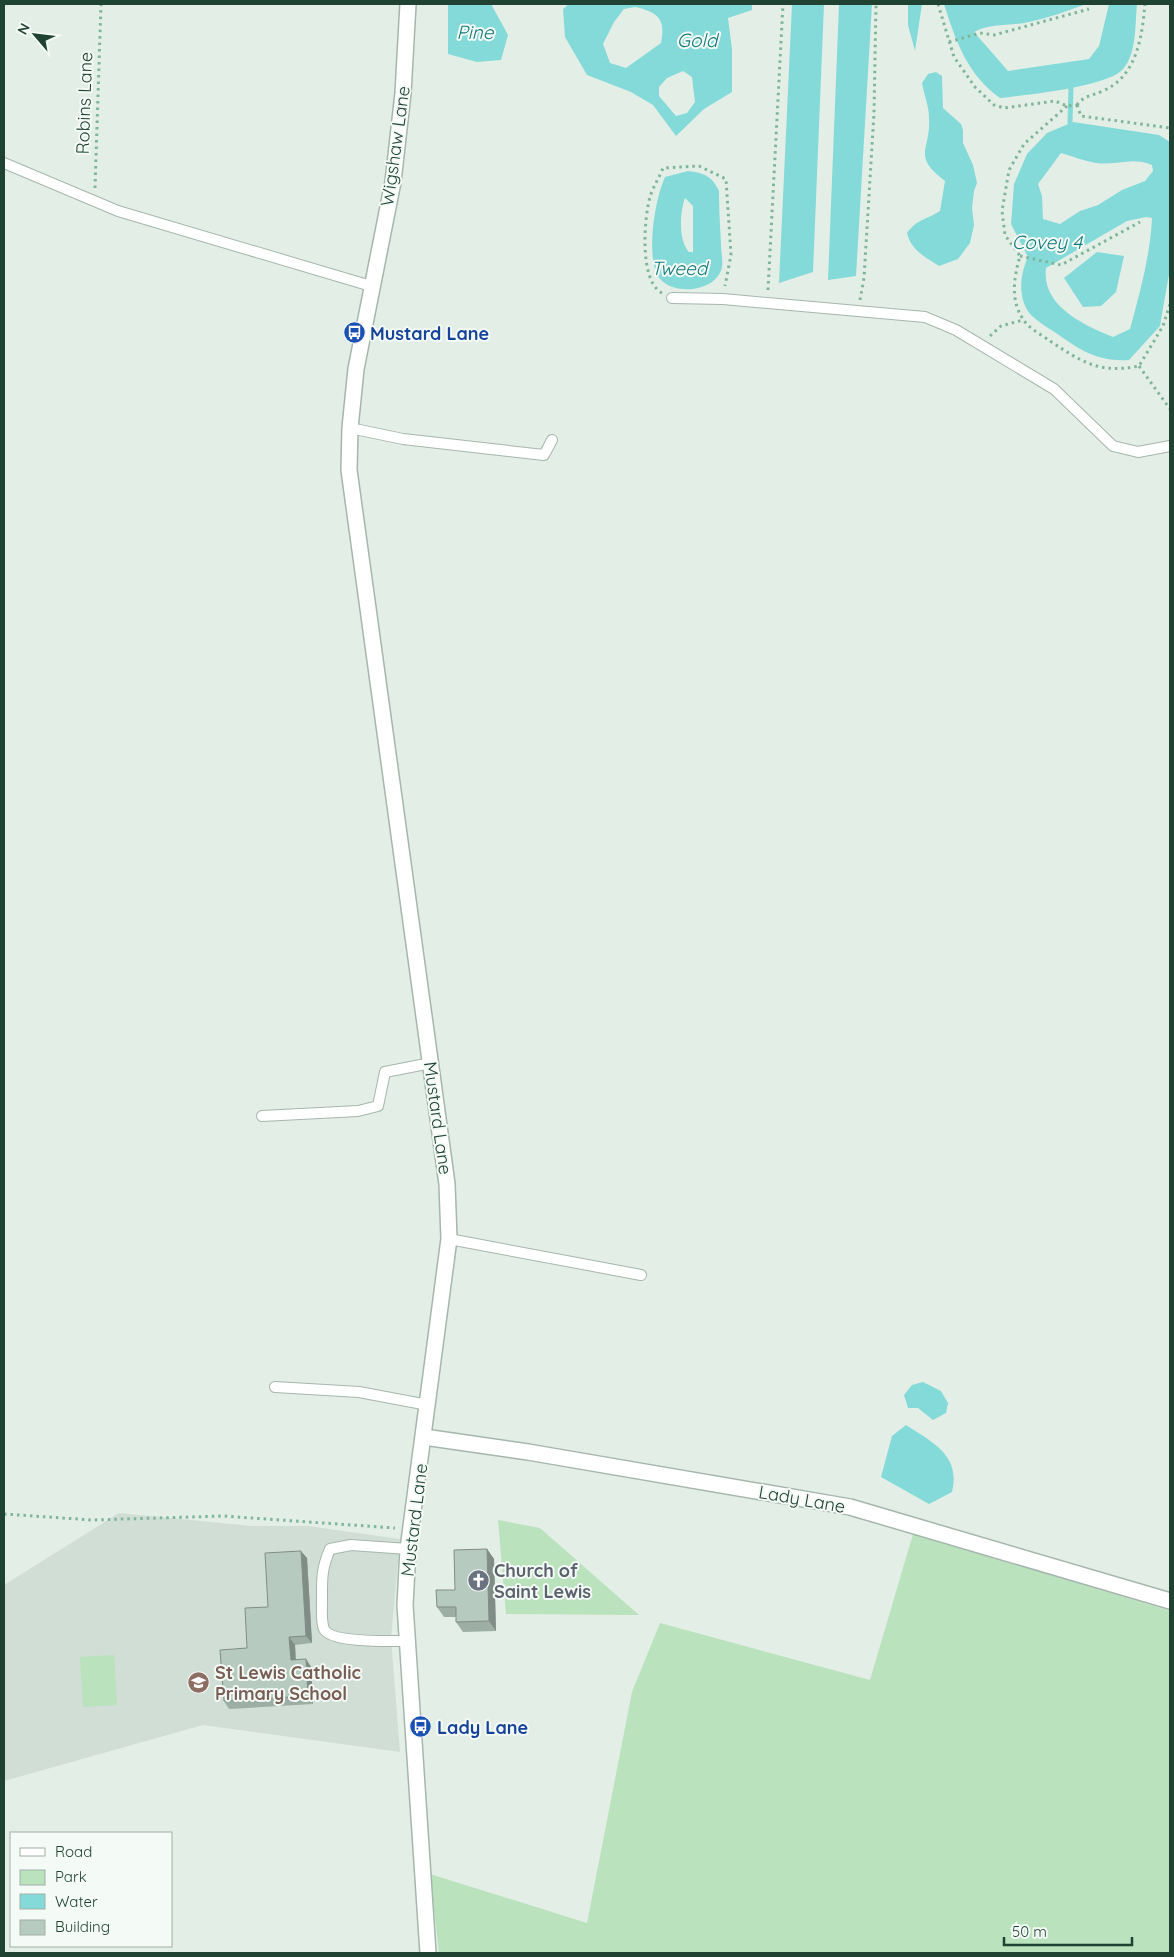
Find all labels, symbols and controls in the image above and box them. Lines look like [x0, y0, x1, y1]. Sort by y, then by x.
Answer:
north arrow [10, 10, 60, 60]
text: N [13, 20, 34, 38]
water label: Pine [456, 20, 495, 44]
water label: Gold [677, 28, 720, 52]
street label: Robins Lane [71, 51, 97, 155]
street label: Wigshaw Lane [375, 84, 415, 208]
water label: Covey 4 [1012, 230, 1083, 254]
water label: Tweed [651, 256, 710, 280]
bus stop icon: Mustard Lane [342, 321, 366, 345]
place label: Mustard Lane [370, 322, 489, 345]
street label: Mustard Lane [419, 1060, 457, 1176]
street label: Mustard Lane [396, 1462, 432, 1578]
street label: Lady Lane [757, 1480, 847, 1518]
place label: Church of Saint Lewis [494, 1559, 591, 1603]
church icon: Church of Saint Lewis [466, 1568, 490, 1592]
place label: St Lewis Catholic Primary School [215, 1661, 361, 1705]
school or university icon: St Lewis Catholic Primary School [187, 1670, 211, 1694]
bus stop icon: Lady Lane [409, 1715, 433, 1739]
place label: Lady Lane [437, 1716, 528, 1739]
legend [10, 1832, 172, 1947]
text: Road [55, 1842, 92, 1861]
text: Park [55, 1867, 87, 1886]
text: Water [55, 1892, 98, 1911]
scale bar [1004, 1914, 1132, 1946]
text: Building [55, 1917, 110, 1936]
text: 50 m [1012, 1922, 1047, 1941]

